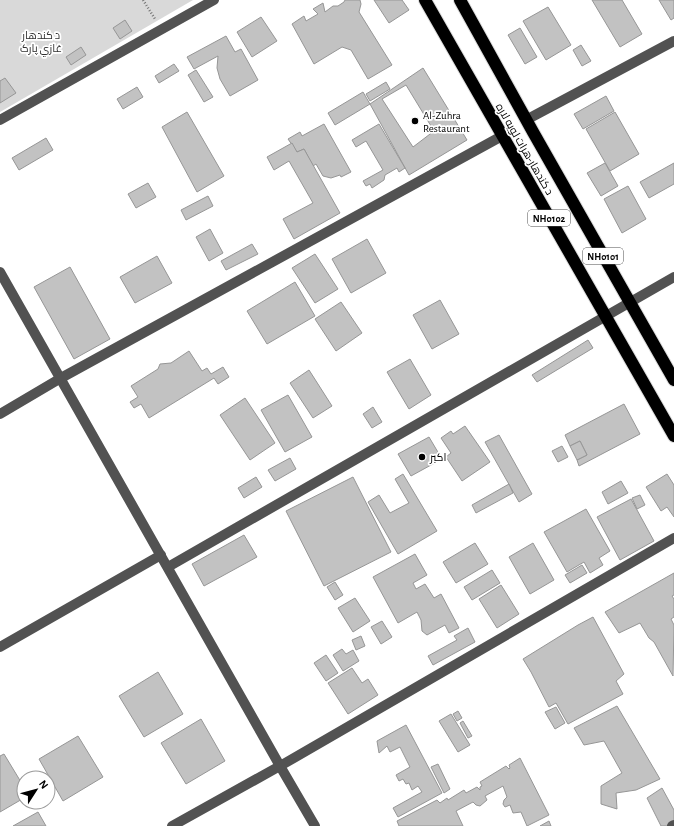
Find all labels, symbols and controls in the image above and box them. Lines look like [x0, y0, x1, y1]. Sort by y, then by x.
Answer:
park label: د کندهار غازي پارک [20, 30, 62, 57]
street label: د کندهار-هرات لويه لاره [493, 102, 555, 197]
place label: Al-Zuhra Restaurant [423, 110, 470, 134]
marker: Al-Zuhra Restaurant [410, 116, 420, 126]
road number: NH0102 [528, 210, 570, 226]
road number: NH0101 [583, 248, 623, 264]
marker: اکبر [417, 452, 427, 462]
place label: اکبر [429, 452, 446, 464]
north arrow [16, 770, 56, 810]
text: N [37, 778, 50, 791]

